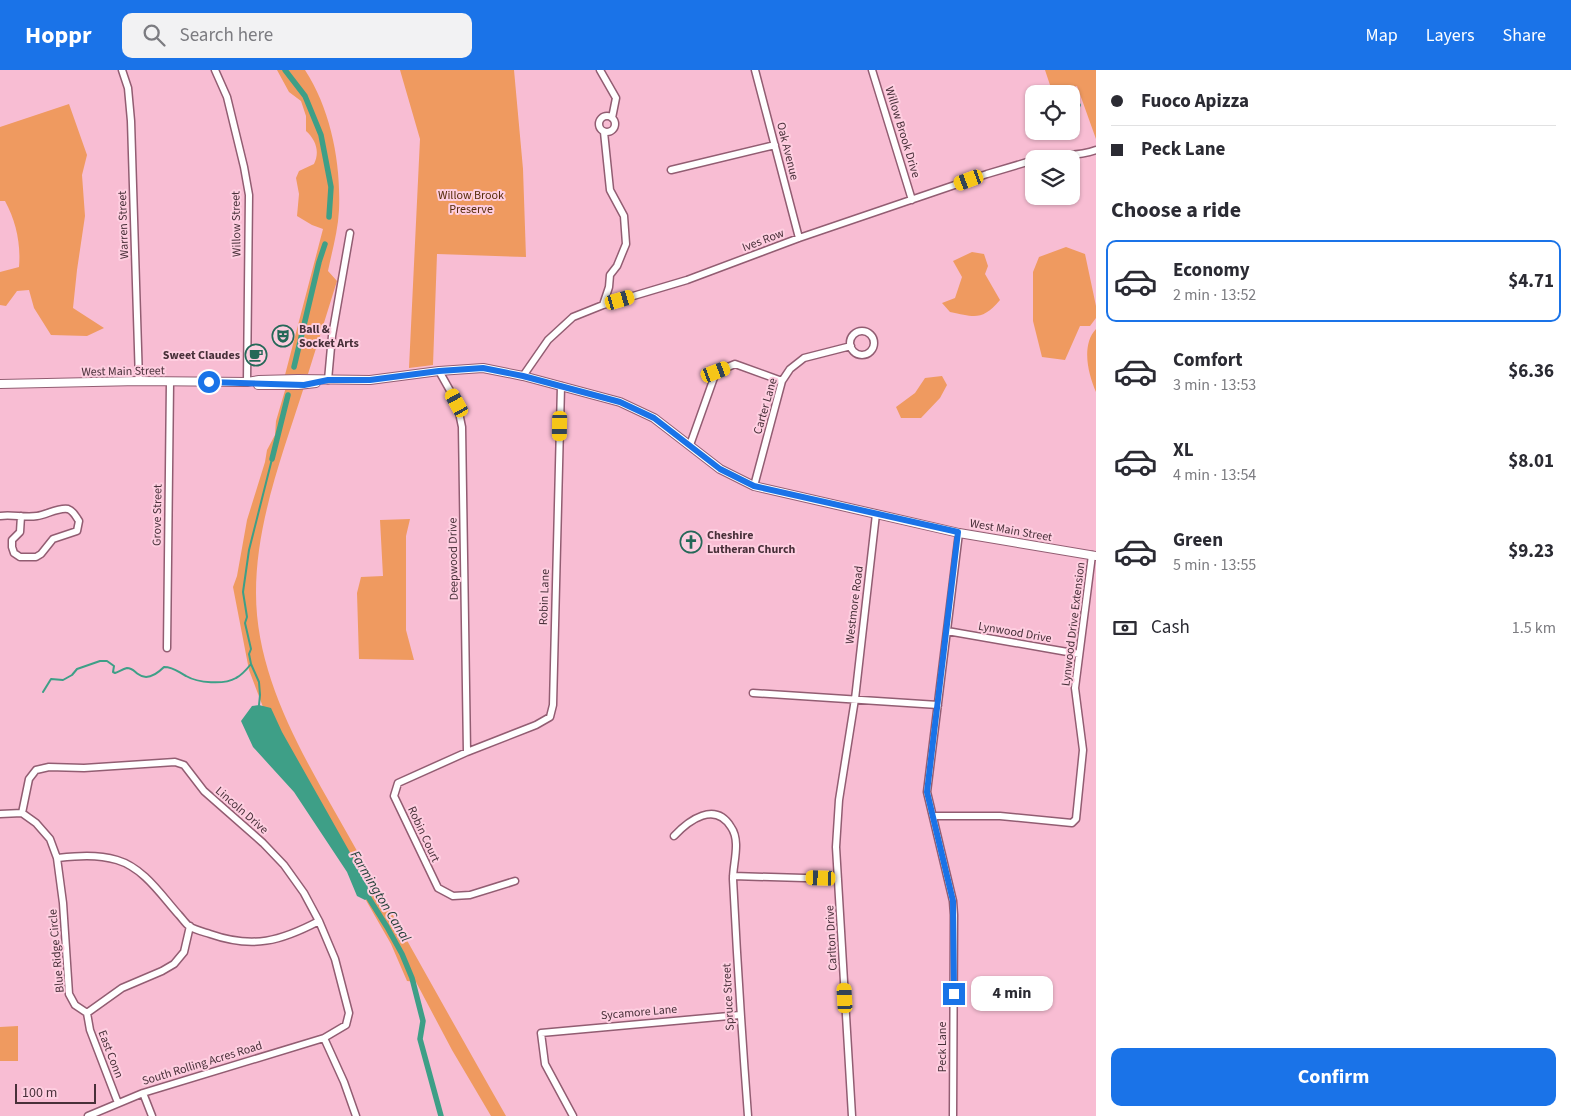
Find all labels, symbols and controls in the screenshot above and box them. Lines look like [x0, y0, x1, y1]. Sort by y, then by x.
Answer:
search box [122, 13, 472, 58]
text: Hoppr [25, 18, 92, 53]
icon: search [140, 21, 168, 49]
text: Search here [180, 22, 273, 49]
text: Map [1366, 23, 1398, 48]
text: Layers [1426, 23, 1475, 48]
text: Share [1503, 23, 1546, 48]
street label: Willow Brook Drive [881, 84, 924, 180]
map controls [1025, 85, 1080, 205]
button: locate [1025, 85, 1080, 140]
text: Fuoco Apizza [1141, 88, 1249, 115]
street label: Oak Avenue [772, 120, 803, 182]
text: Peck Lane [1141, 136, 1225, 163]
button: layers [1025, 150, 1080, 205]
car [952, 168, 985, 192]
park label: Willow Brook Preserve [438, 187, 504, 218]
street label: Warren Street [114, 190, 133, 260]
street label: Willow Street [227, 191, 246, 257]
text: Choose a ride [1111, 194, 1241, 226]
street label: Ives Row [740, 225, 787, 256]
text: Economy [1173, 257, 1250, 284]
icon: car [1113, 259, 1158, 304]
text: $4.71 [1508, 268, 1554, 295]
text: 2 min · 13:52 [1173, 284, 1256, 306]
car [603, 289, 636, 311]
place label: Ball & Socket Arts [299, 321, 359, 352]
theatre icon: Ball & Socket Arts [271, 324, 295, 348]
cafe icon: Sweet Claudes [244, 343, 268, 367]
place label: Sweet Claudes [163, 347, 240, 364]
text: Comfort [1173, 347, 1243, 374]
icon: car [1113, 349, 1158, 394]
text: $6.36 [1508, 358, 1554, 385]
car [699, 360, 732, 384]
street label: West Main Street [81, 362, 165, 381]
route start [198, 371, 220, 393]
text: 3 min · 13:53 [1173, 374, 1256, 396]
street label: Carter Lane [749, 376, 782, 436]
car [443, 386, 470, 420]
car [552, 411, 567, 441]
text: XL [1173, 437, 1194, 464]
icon: car [1113, 439, 1158, 484]
text: $8.01 [1508, 448, 1554, 475]
text: 4 min · 13:54 [1173, 464, 1256, 486]
street label: Grove Street [148, 484, 167, 546]
street label: West Main Street [968, 515, 1053, 546]
street label: Deepwood Drive [444, 518, 463, 600]
place label: Cheshire Lutheran Church [707, 527, 796, 558]
text: Green [1173, 527, 1223, 554]
icon: car [1113, 529, 1158, 574]
church icon: Cheshire Lutheran Church [679, 530, 703, 554]
text: $9.23 [1508, 538, 1554, 565]
text: 5 min · 13:55 [1173, 554, 1256, 576]
street label: Lynwood Drive Extension [1057, 561, 1090, 687]
street label: Westmore Road [841, 565, 868, 645]
street label: Robin Lane [535, 569, 554, 625]
icon: cash [1111, 614, 1139, 642]
text: Cash [1151, 614, 1190, 641]
text: 1.5 km [1512, 617, 1556, 639]
street label: Lynwood Drive [977, 618, 1053, 647]
street label: Lincoln Drive [212, 783, 272, 838]
street label: Robin Court [403, 803, 444, 865]
water label: Farmington Canal [345, 847, 416, 946]
car [805, 870, 836, 886]
street label: Carlton Drive [821, 905, 842, 971]
street label: Blue Ridge Circle [44, 908, 69, 994]
street label: Spruce Street [718, 963, 739, 1031]
callout: 4 min [972, 976, 1054, 1012]
text: 4 min [993, 982, 1031, 1004]
car [836, 983, 853, 1013]
route end [943, 983, 965, 1005]
street label: Sycamore Lane [600, 1001, 678, 1024]
street label: Peck Lane [934, 1022, 951, 1072]
street label: East Conn [94, 1028, 127, 1081]
street label: South Rolling Acres Road [140, 1037, 264, 1090]
button: Confirm [1111, 1048, 1556, 1106]
scale bar [15, 1081, 96, 1104]
text: 100 m [22, 1083, 57, 1103]

